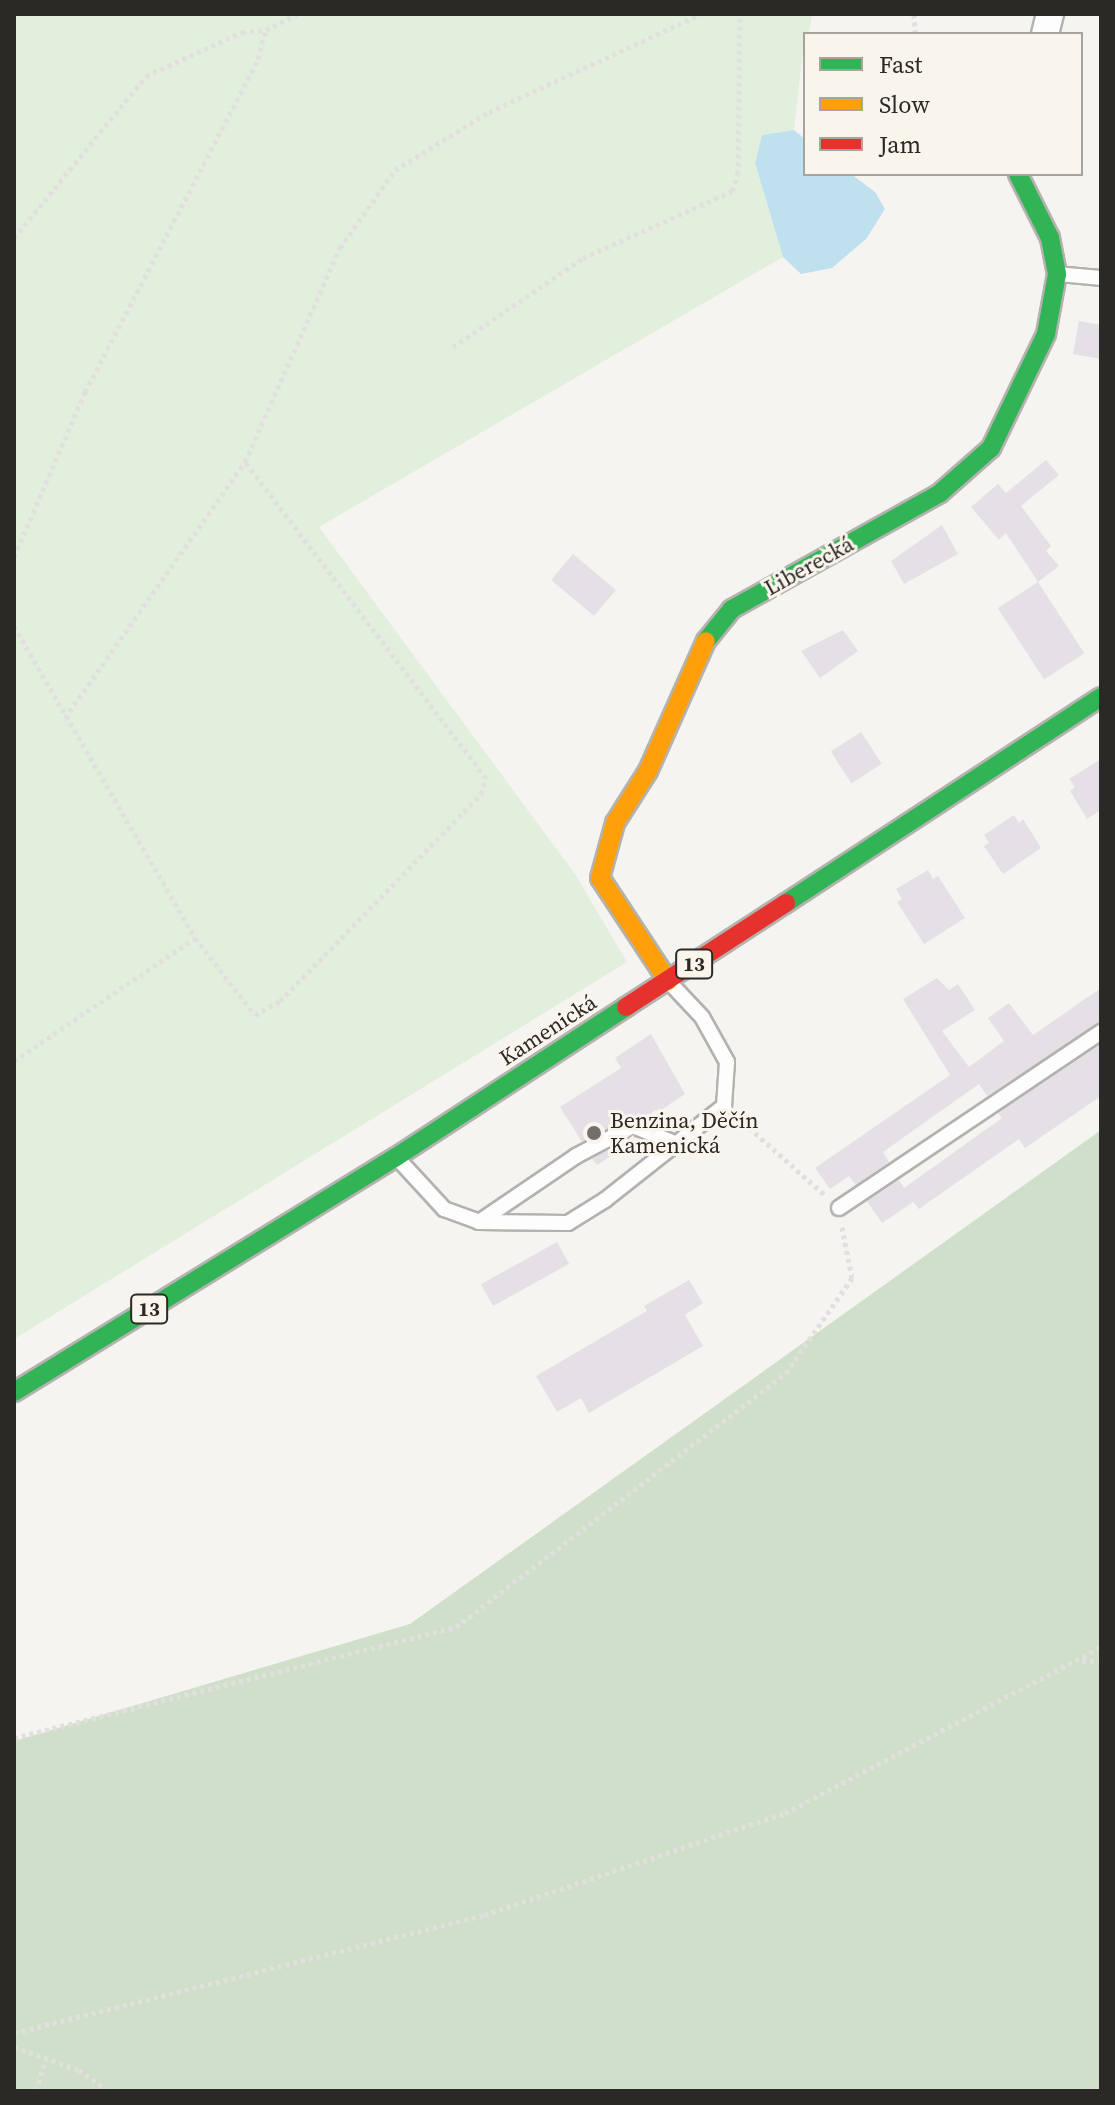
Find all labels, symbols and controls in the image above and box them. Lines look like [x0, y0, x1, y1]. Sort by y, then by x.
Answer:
legend [803, 32, 1083, 176]
text: Fast [879, 48, 922, 81]
text: Slow [879, 88, 930, 121]
text: Jam [879, 128, 921, 161]
street label: Liberecká [760, 531, 858, 601]
road number: 13 [674, 948, 714, 980]
street label: Kamenická [495, 989, 601, 1071]
place label: Benzina, Děčín Kamenická [610, 1107, 759, 1158]
marker: Benzina, Děčín Kamenická [585, 1124, 603, 1142]
road number: 13 [129, 1293, 169, 1325]

